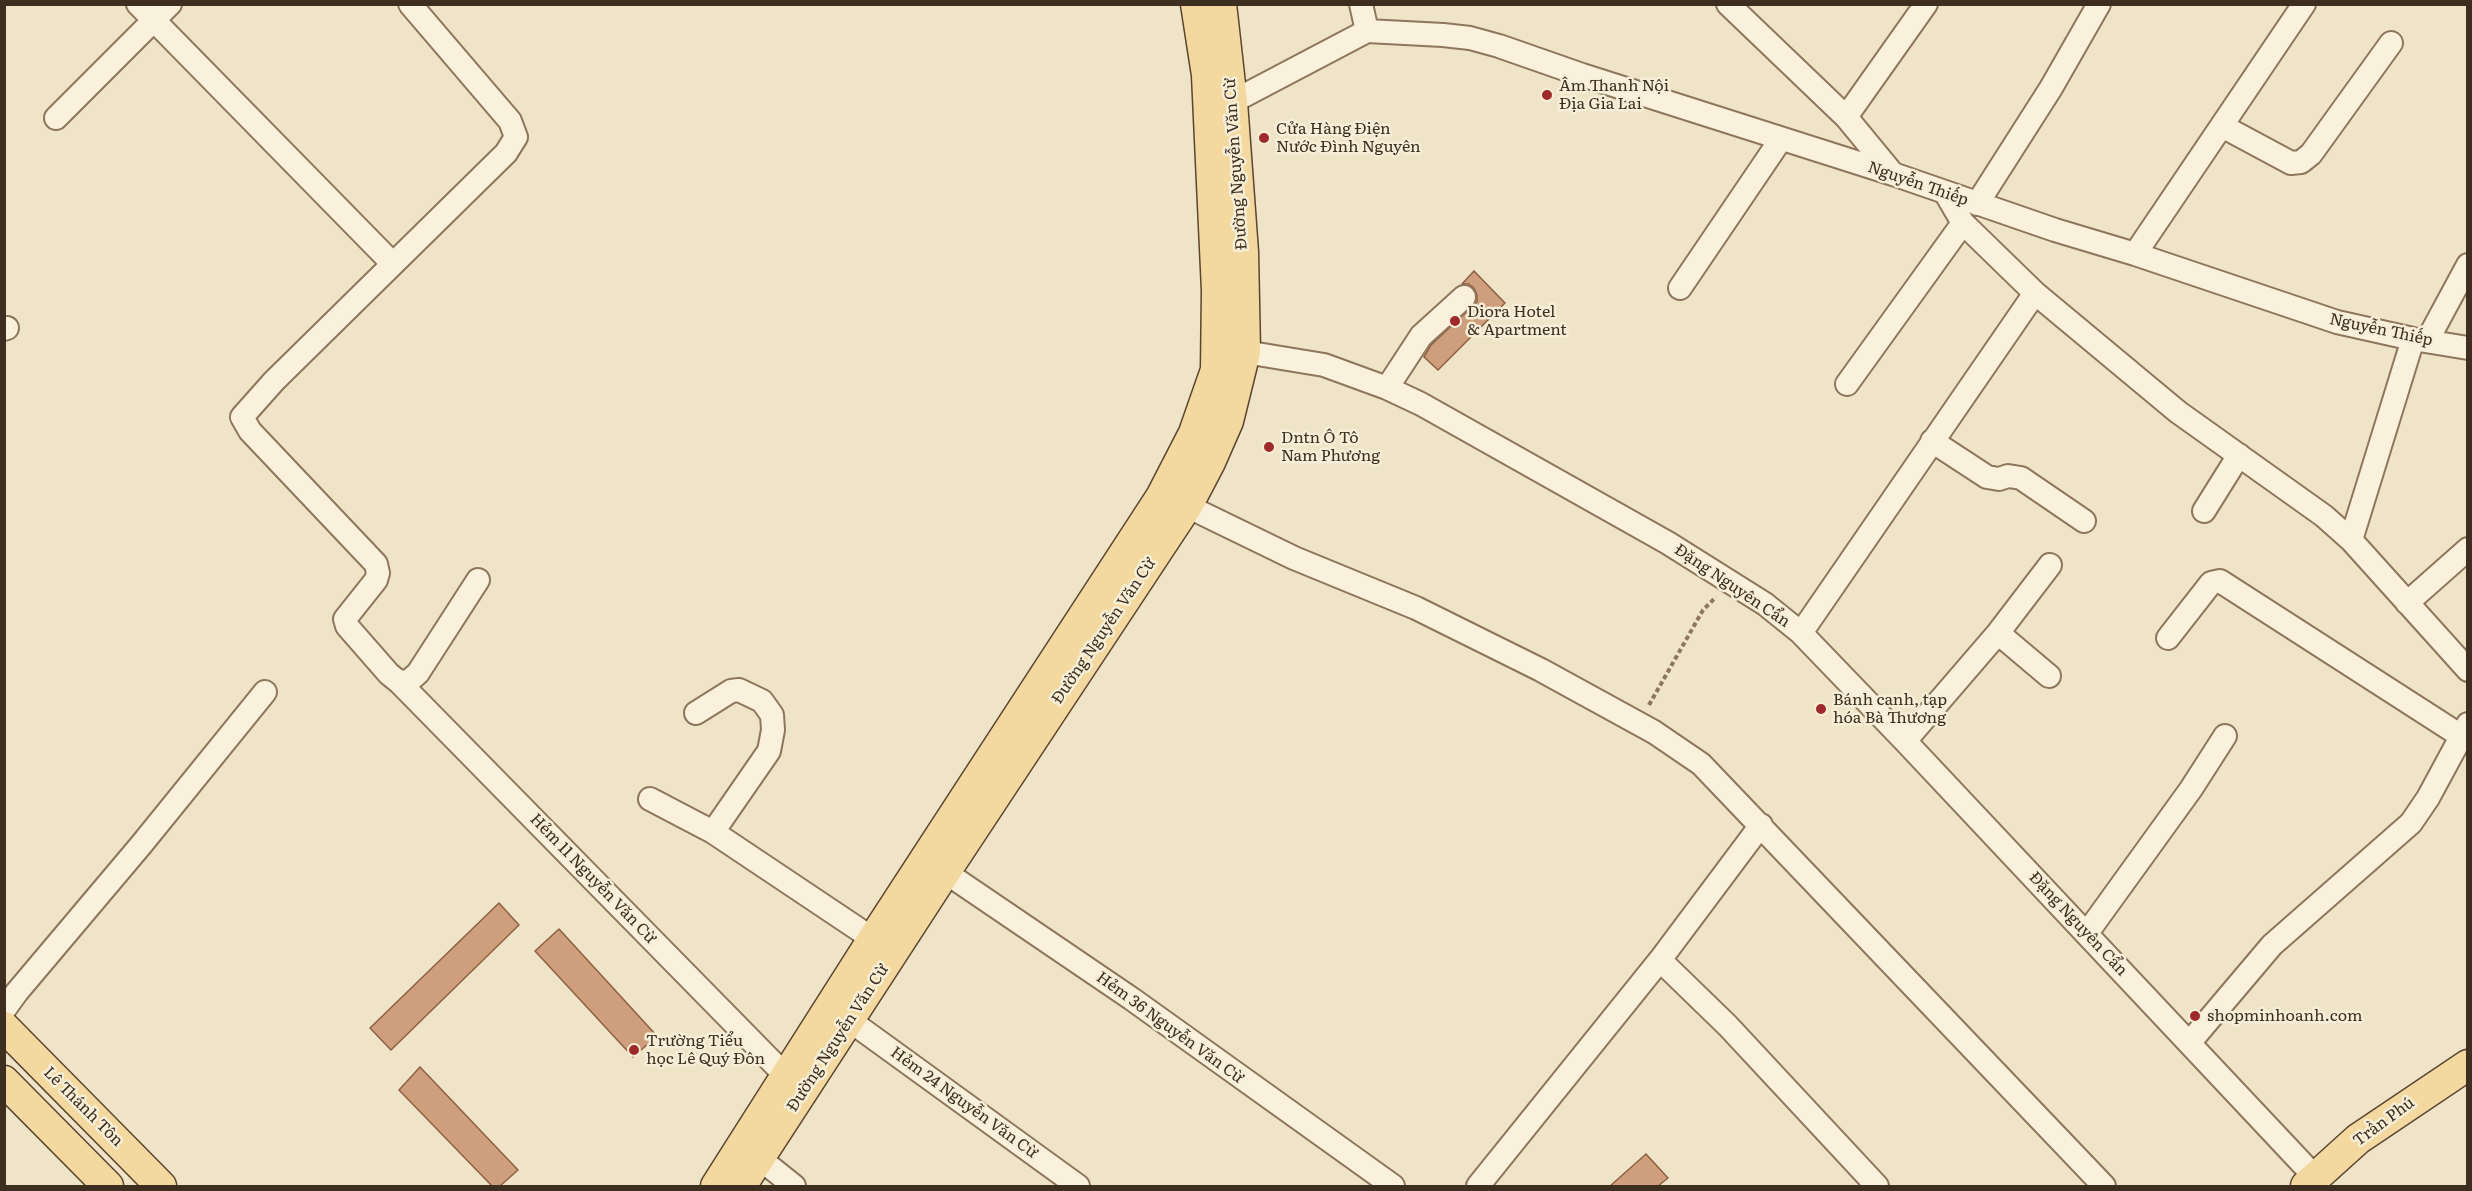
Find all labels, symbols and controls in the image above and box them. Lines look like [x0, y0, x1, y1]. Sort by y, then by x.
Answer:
place label: Âm Thanh Nội Địa Gia Lai [1559, 76, 1669, 114]
street label: Đường Nguyễn Văn Cừ [1220, 77, 1252, 251]
marker: Âm Thanh Nội Địa Gia Lai [1540, 88, 1554, 102]
place label: Cửa Hàng Điện Nước Đình Nguyên [1276, 119, 1421, 157]
marker: Cửa Hàng Điện Nước Đình Nguyên [1257, 131, 1271, 145]
street label: Nguyễn Thiếp [1865, 158, 1971, 210]
place label: Diora Hotel & Apartment [1467, 302, 1567, 340]
street label: Nguyễn Thiếp [2328, 310, 2434, 350]
marker: Diora Hotel & Apartment [1448, 314, 1462, 328]
place label: Dntn Ô Tô Nam Phương [1281, 428, 1380, 466]
marker: Dntn Ô Tô Nam Phương [1262, 440, 1276, 454]
street label: Đặng Nguyên Cẩn [1670, 540, 1794, 632]
street label: Đường Nguyễn Văn Cừ [1048, 554, 1160, 708]
place label: Bánh canh, tạp hóa Bà Thương [1833, 690, 1947, 728]
marker: Bánh canh, tạp hóa Bà Thương [1814, 702, 1828, 716]
street label: Hẻm 11 Nguyễn Văn Cừ [526, 810, 660, 948]
street label: Đặng Nguyên Cẩn [2025, 868, 2131, 980]
street label: Đường Nguyễn Văn Cừ [783, 960, 893, 1116]
street label: Hẻm 36 Nguyễn Văn Cừ [1092, 968, 1248, 1088]
place label: shopminhoanh.com [2207, 1006, 2362, 1026]
marker: shopminhoanh.com [2188, 1009, 2202, 1023]
place label: Trường Tiểu học Lê Quý Đôn [646, 1031, 765, 1069]
marker: Trường Tiểu học Lê Quý Đôn [627, 1043, 641, 1057]
street label: Hẻm 24 Nguyễn Văn Cừ [887, 1043, 1041, 1163]
street label: Lê Thánh Tôn [39, 1063, 127, 1151]
street label: Trần Phú [2350, 1093, 2418, 1151]

